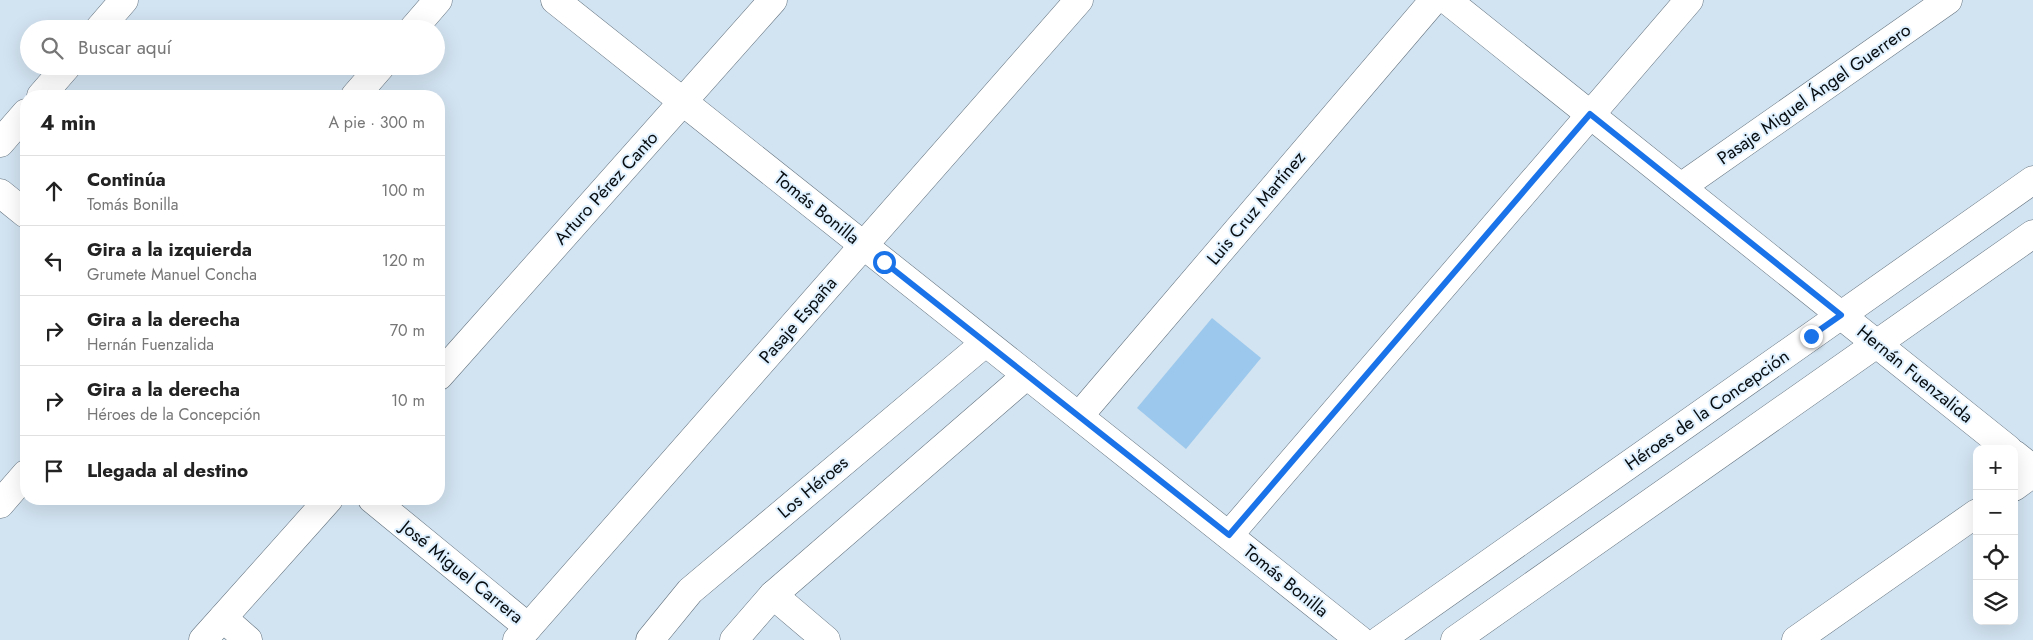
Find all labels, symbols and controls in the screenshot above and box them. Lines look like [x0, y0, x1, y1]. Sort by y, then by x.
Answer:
street label: Pasaje Miguel Ángel Guerrero [1712, 17, 1916, 171]
search box [20, 20, 445, 75]
icon: search [38, 34, 66, 62]
text: Buscar aquí [78, 34, 172, 61]
text: 4 min [40, 108, 96, 138]
text: A pie · 300 m [329, 111, 425, 134]
street label: Arturo Pérez Canto [548, 125, 664, 250]
street label: Luis Cruz Martínez [1201, 145, 1312, 270]
text: Continúa [87, 166, 166, 193]
street label: Tomás Bonilla [769, 166, 865, 250]
icon: ahead [40, 177, 68, 205]
text: 100 m [381, 179, 425, 202]
text: Tomás Bonilla [87, 193, 178, 216]
text: Gira a la izquierda [87, 236, 252, 263]
icon: left [40, 247, 68, 275]
text: 120 m [382, 249, 425, 272]
route start [873, 251, 896, 274]
text: Grumete Manuel Concha [87, 263, 257, 286]
street label: Pasaje España [753, 271, 843, 369]
text: Gira a la derecha [87, 306, 240, 333]
icon: right [40, 317, 68, 345]
text: 70 m [390, 319, 425, 342]
street label: Hernán Fuenzalida [1851, 319, 1979, 429]
route end [1800, 325, 1823, 348]
text: Hernán Fuenzalida [87, 333, 214, 356]
street label: Héroes de la Concepción [1620, 343, 1794, 477]
text: Gira a la derecha [87, 376, 240, 403]
icon: right [40, 387, 68, 415]
text: 10 m [391, 389, 425, 412]
text: Héroes de la Concepción [87, 403, 261, 426]
map controls [1973, 445, 2018, 625]
button: + [1973, 445, 2018, 490]
street label: Los Héroes [772, 450, 854, 524]
icon: arrive [40, 457, 68, 485]
text: Llegada al destino [87, 457, 248, 484]
button: − [1973, 490, 2018, 535]
street label: José Miguel Carrera [394, 513, 529, 630]
button: locate [1973, 535, 2018, 580]
street label: Tomás Bonilla [1238, 539, 1334, 623]
button: layers [1973, 580, 2018, 625]

